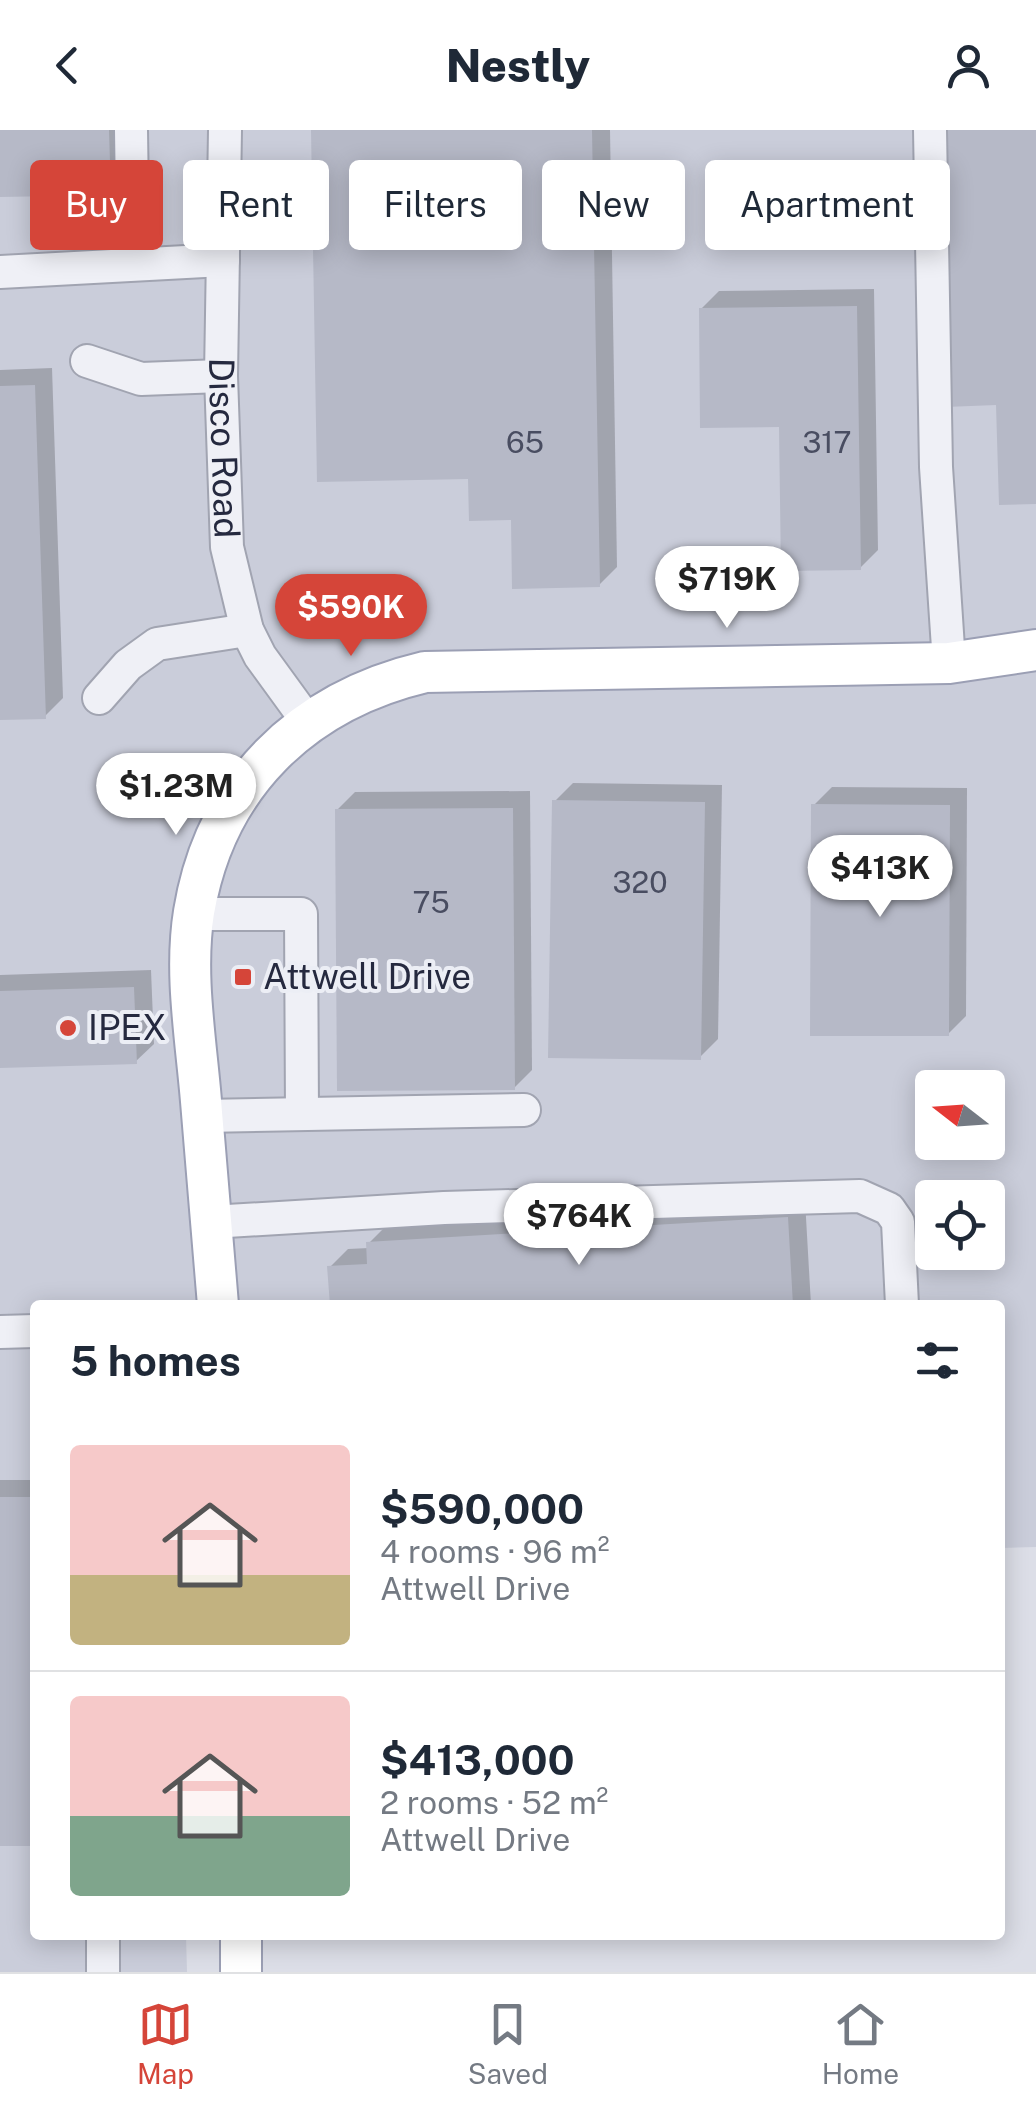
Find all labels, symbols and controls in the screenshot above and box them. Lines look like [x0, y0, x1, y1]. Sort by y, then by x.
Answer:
icon: back [40, 38, 95, 93]
icon: person [941, 38, 996, 93]
text: Nestly [446, 39, 590, 92]
chip: Buy [30, 160, 163, 250]
chip: Rent [183, 160, 329, 250]
chip: Filters [349, 160, 522, 250]
chip: New [542, 160, 685, 250]
chip: Apartment [705, 160, 950, 250]
street label: Disco Road [201, 357, 248, 539]
house number: 65 [506, 424, 544, 460]
house number: 317 [802, 424, 852, 460]
pin: $719K [657, 546, 797, 631]
text: $719K [677, 560, 777, 597]
pin: $590K [281, 574, 421, 659]
text: $590K [297, 588, 405, 625]
pin: $1.23M [95, 753, 257, 838]
text: $1.23M [118, 767, 234, 804]
pin: $413K [810, 835, 950, 920]
text: $413K [830, 849, 930, 886]
house number: 320 [612, 864, 668, 900]
house number: 75 [412, 884, 450, 920]
place label: Attwell Drive [263, 956, 471, 997]
marker: Attwell Drive [232, 966, 254, 988]
place label: IPEX [88, 1007, 167, 1048]
marker: IPEX [57, 1017, 79, 1039]
north arrow [915, 1070, 1005, 1160]
map controls [915, 1070, 1005, 1270]
button: locate [915, 1180, 1005, 1270]
pin: $764K [509, 1183, 649, 1268]
text: $764K [526, 1197, 632, 1234]
icon: filters [910, 1333, 965, 1388]
text: 5 homes [70, 1336, 241, 1385]
text: $590,000 [380, 1484, 584, 1533]
icon: home [150, 1485, 270, 1605]
text: 4 rooms · 96 m² [380, 1533, 610, 1570]
text: Attwell Drive [380, 1570, 570, 1607]
text: $413,000 [380, 1735, 575, 1784]
icon: home [150, 1736, 270, 1856]
text: 2 rooms · 52 m² [380, 1784, 608, 1821]
text: Attwell Drive [380, 1821, 570, 1858]
tab: Map [137, 1997, 194, 2090]
tab: Saved [468, 1997, 548, 2090]
tab: Home [822, 1997, 899, 2090]

